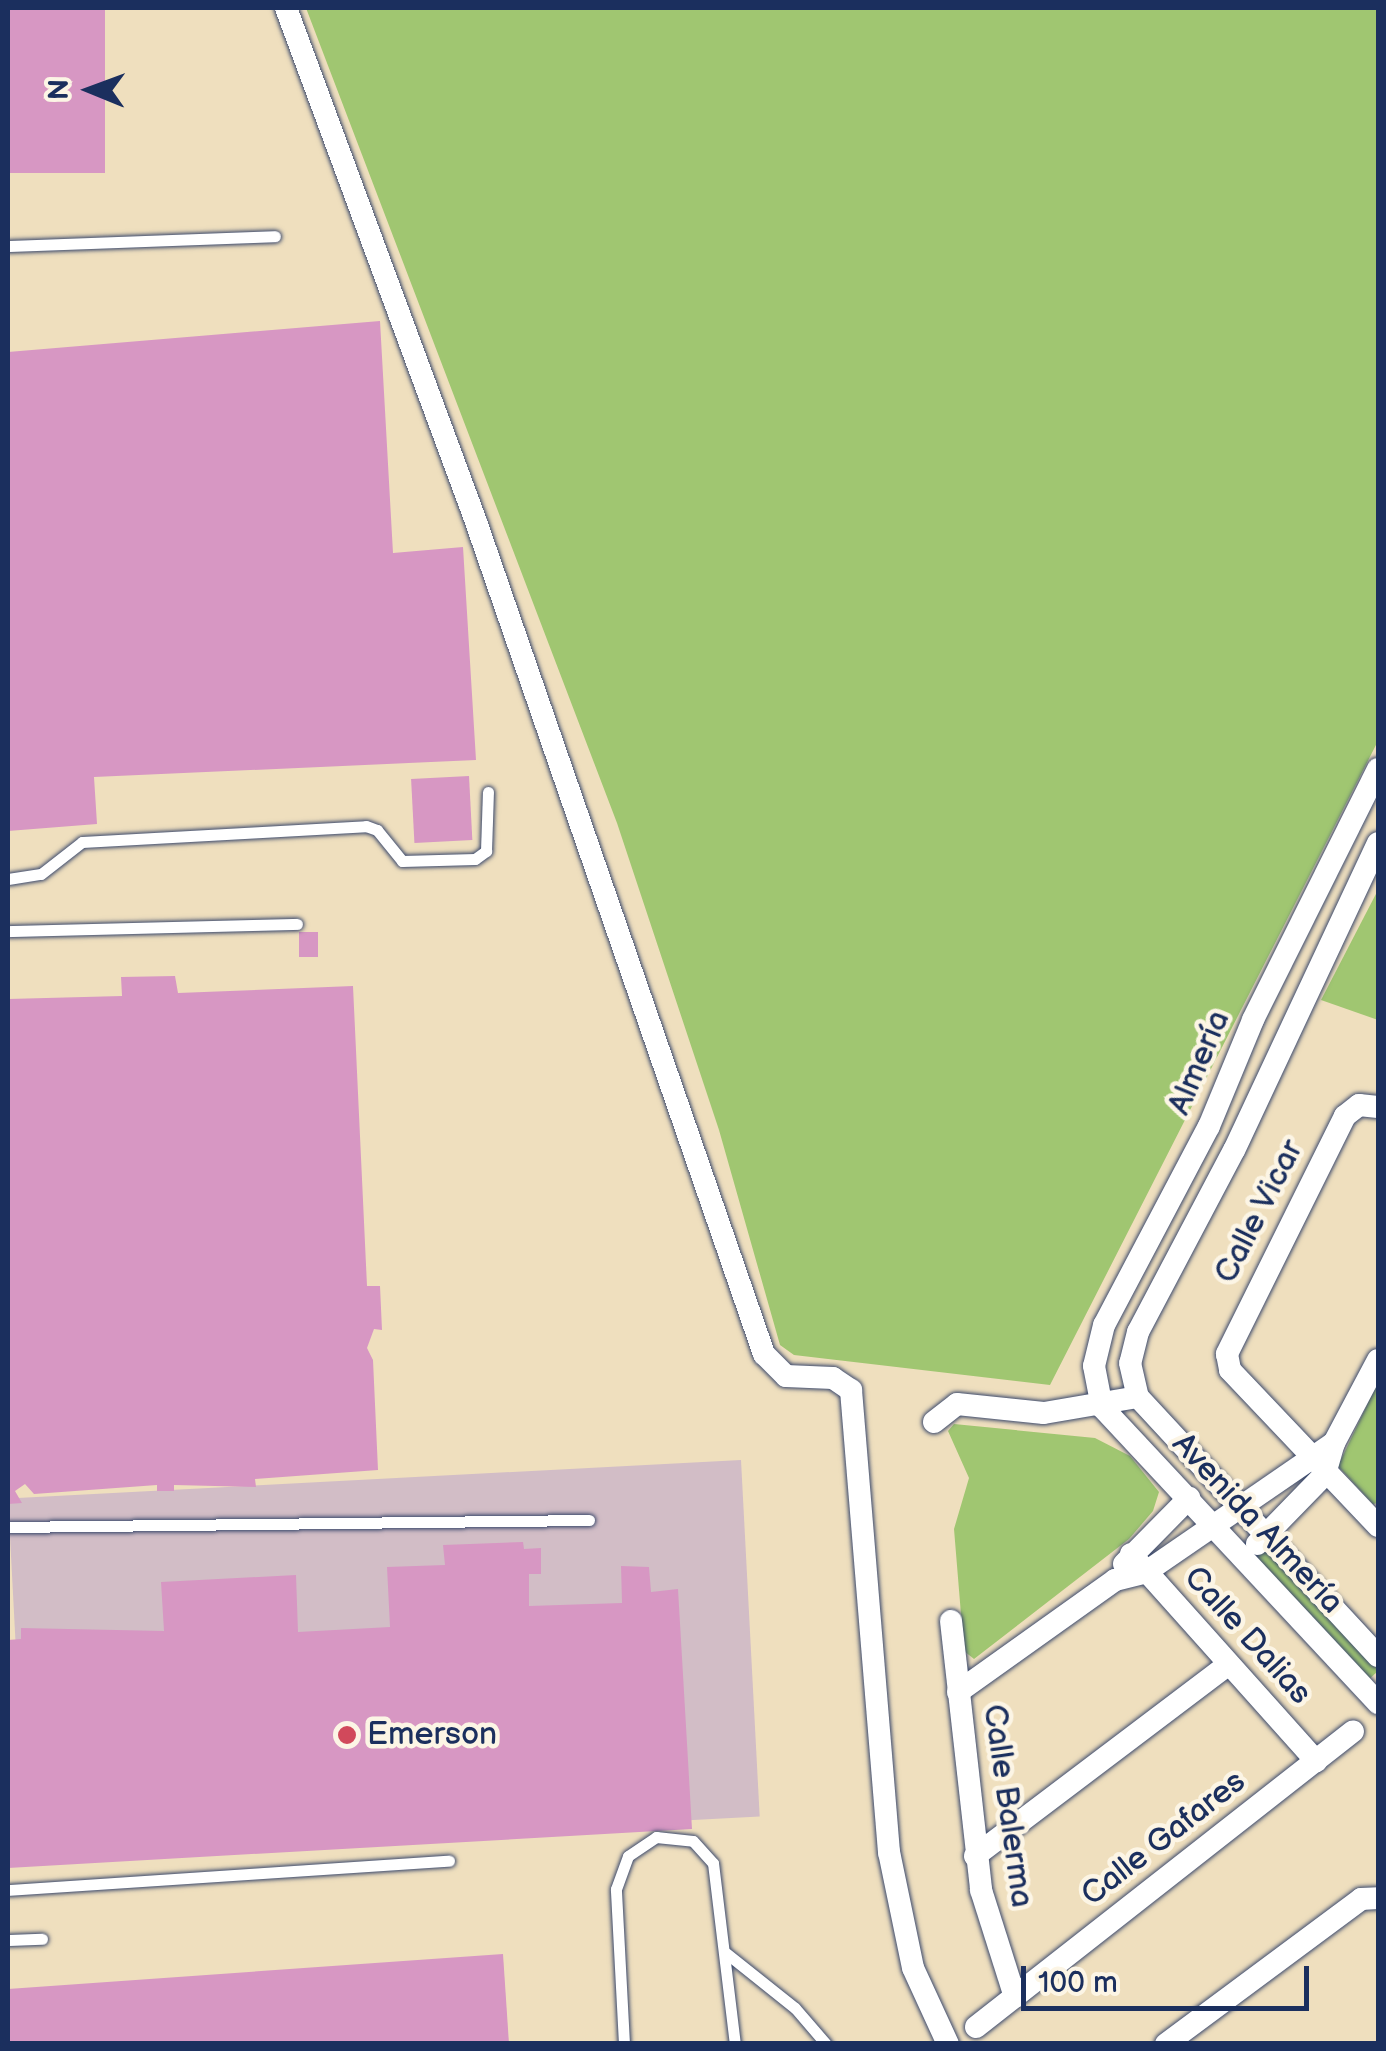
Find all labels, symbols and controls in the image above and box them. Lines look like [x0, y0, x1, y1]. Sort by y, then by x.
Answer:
north arrow [40, 40, 140, 140]
text: N [43, 79, 76, 100]
street label: Almería [1161, 1005, 1239, 1121]
street label: Calle Vicar [1207, 1134, 1313, 1290]
street label: Avenida Almería [1164, 1426, 1350, 1622]
street label: Calle Dalias [1175, 1559, 1319, 1713]
street label: Calle Balerma [974, 1702, 1040, 1910]
place label: Emerson [367, 1716, 497, 1754]
marker: Emerson [336, 1724, 358, 1746]
street label: Calle Gafares [1075, 1763, 1253, 1915]
scale bar [1026, 1946, 1314, 2008]
text: 100 m [1038, 1965, 1118, 2001]

